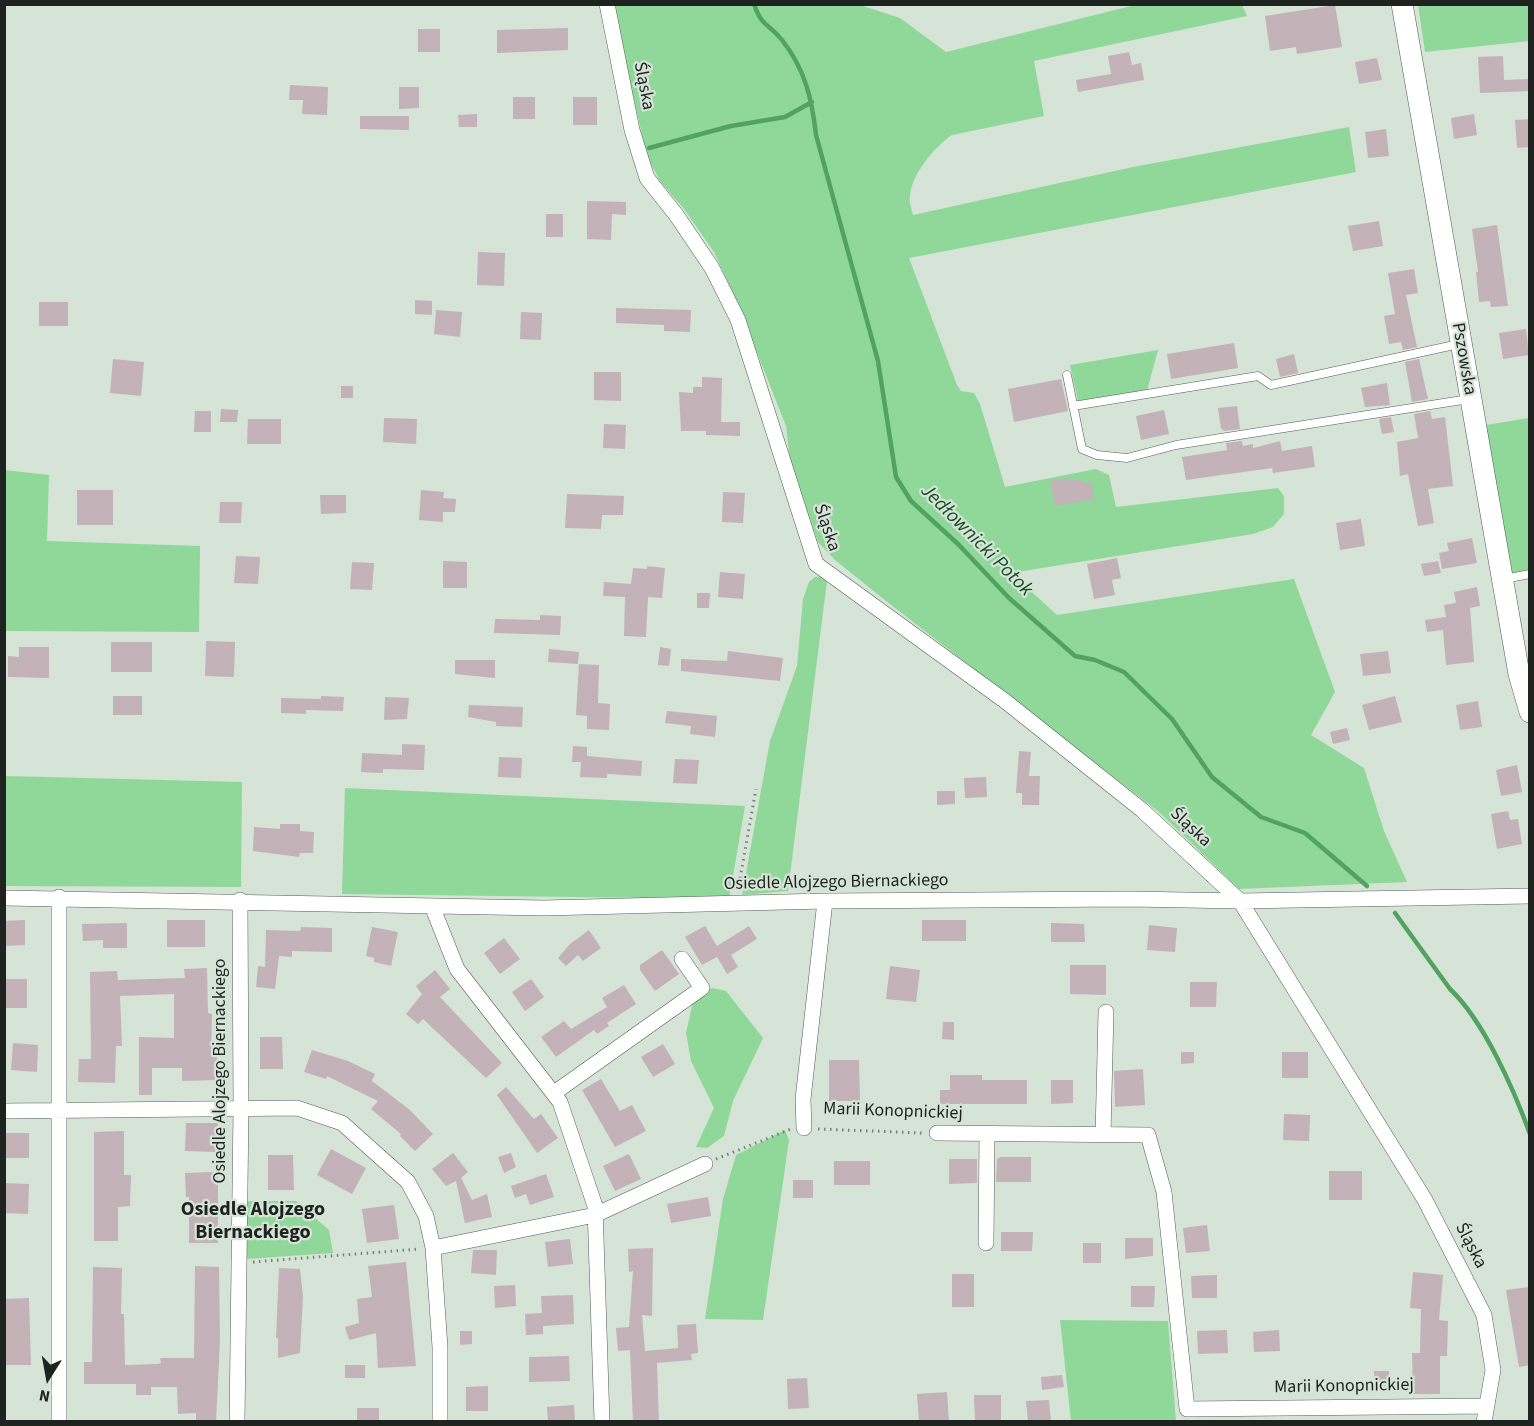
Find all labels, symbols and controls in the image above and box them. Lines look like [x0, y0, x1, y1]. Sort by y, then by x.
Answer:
street label: Śląska [628, 60, 658, 112]
street label: Pszowska [1446, 321, 1480, 397]
water label: Jedłownicki Potok [915, 480, 1037, 602]
street label: Śląska [808, 501, 844, 555]
street label: Śląska [1165, 804, 1215, 852]
street label: Osiedle Alojzego Biernackiego [723, 870, 949, 896]
street label: Osiedle Alojzego Biernackiego [210, 959, 232, 1183]
street label: Marii Konopnickiej [823, 1099, 963, 1125]
district label: Osiedle Alojzego Biernackiego [181, 1199, 325, 1246]
street label: Śląska [1449, 1219, 1491, 1273]
north arrow [18, 1348, 78, 1408]
street label: Marii Konopnickiej [1274, 1375, 1414, 1399]
text: N [37, 1384, 52, 1407]

